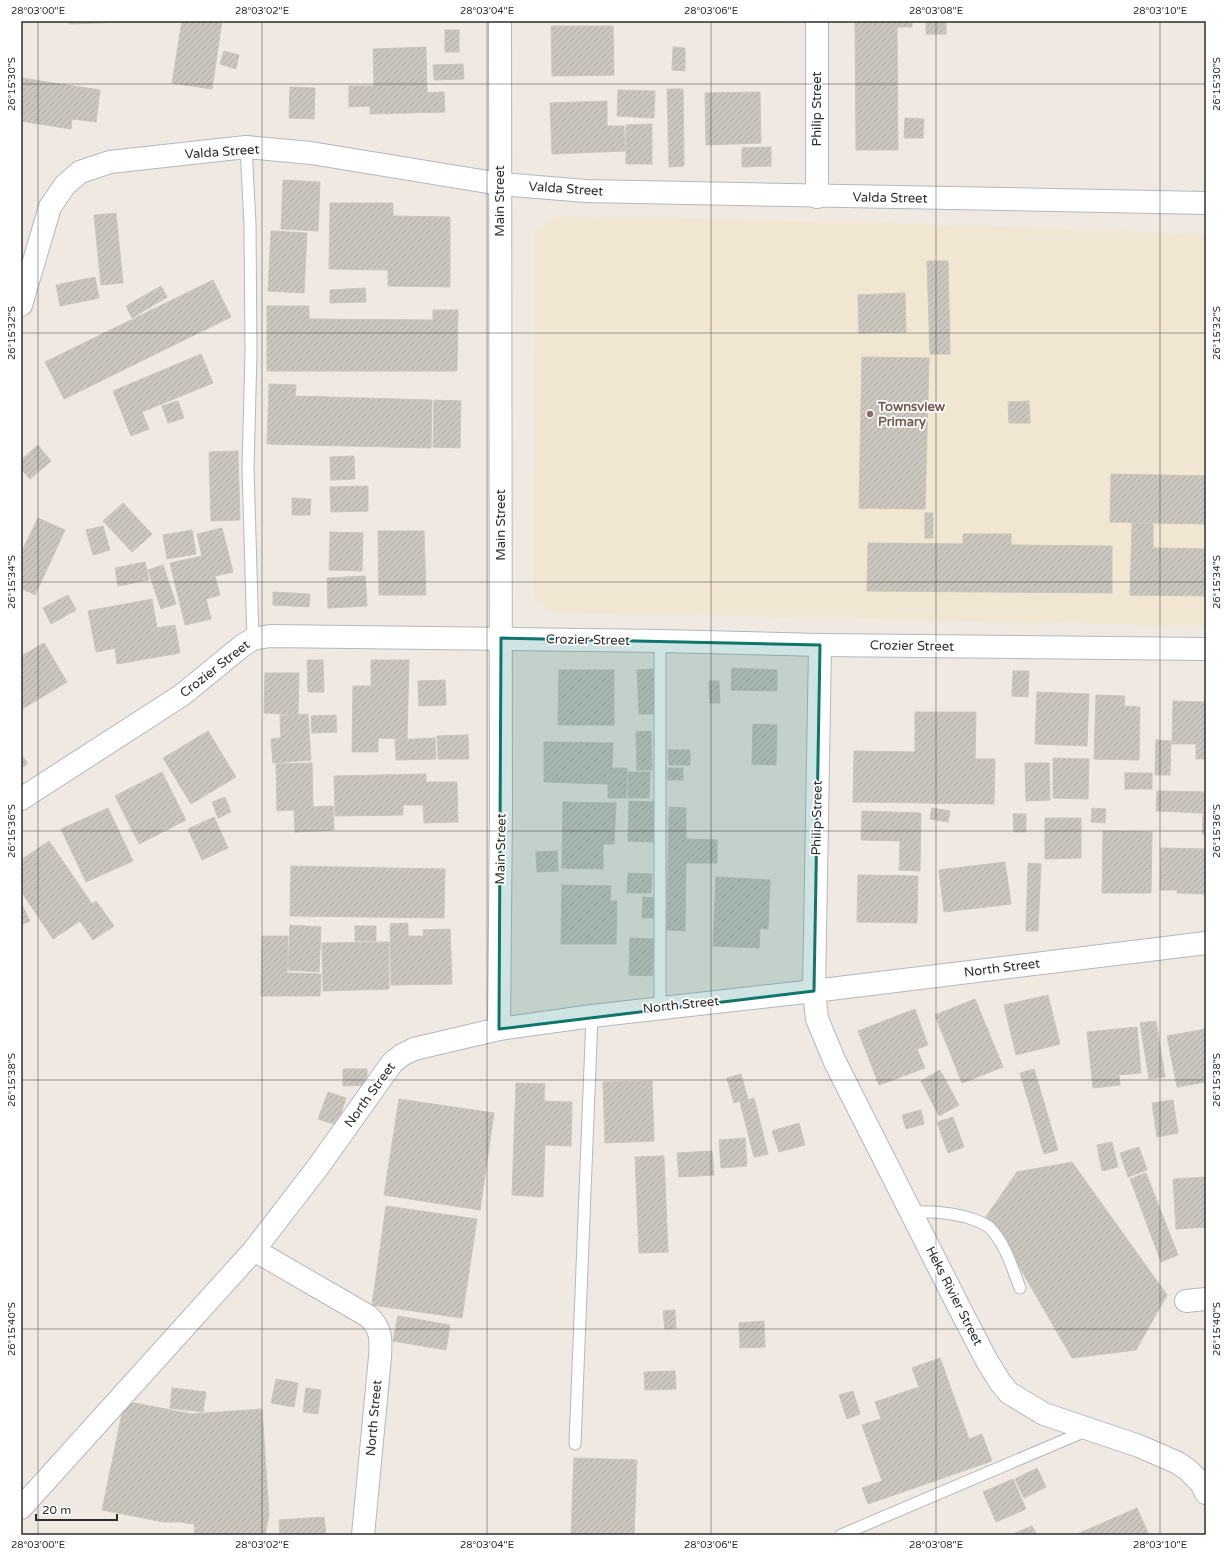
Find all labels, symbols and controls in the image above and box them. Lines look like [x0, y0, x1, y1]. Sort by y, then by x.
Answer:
text: 28°03'00"E [11, 5, 65, 17]
text: 28°03'02"E [235, 5, 289, 17]
text: 28°03'04"E [460, 5, 514, 17]
text: 28°03'06"E [684, 5, 738, 17]
text: 28°03'08"E [909, 5, 963, 17]
text: 28°03'10"E [1133, 5, 1187, 17]
text: 26°15'30"S [6, 57, 18, 111]
text: 26°15'30"S [1211, 57, 1223, 111]
street label: Philip Street [809, 71, 825, 147]
street label: Valda Street [184, 141, 260, 163]
street label: Main Street [492, 165, 508, 237]
street label: Valda Street [528, 178, 604, 200]
street label: Valda Street [852, 189, 928, 207]
text: 26°15'32"S [6, 306, 18, 360]
text: 26°15'32"S [1211, 306, 1223, 360]
place label: Townsview Primary [877, 399, 946, 430]
marker: Townsview Primary [865, 409, 875, 419]
street label: Main Street [493, 489, 509, 561]
text: 26°15'34"S [6, 555, 18, 609]
text: 26°15'34"S [1211, 555, 1223, 609]
street label: Crozier Street [546, 631, 630, 649]
street label: Crozier Street [177, 637, 253, 701]
street label: Crozier Street [870, 637, 954, 655]
street label: Philip Street [808, 780, 826, 856]
text: 26°15'36"S [6, 804, 18, 858]
text: 26°15'36"S [1211, 804, 1223, 858]
street label: Main Street [492, 813, 510, 885]
street label: North Street [963, 955, 1041, 981]
street label: North Street [642, 993, 720, 1017]
text: 26°15'38"S [6, 1053, 18, 1107]
text: 26°15'38"S [1211, 1053, 1223, 1107]
street label: North Street [341, 1059, 399, 1131]
street label: Heks Rivier Street [922, 1244, 986, 1348]
text: 26°15'40"S [6, 1302, 18, 1356]
text: 26°15'40"S [1211, 1302, 1223, 1356]
street label: North Street [363, 1379, 385, 1457]
scale bar [36, 1496, 117, 1522]
text: 20 m [42, 1503, 71, 1517]
text: 28°03'00"E [11, 1539, 65, 1551]
text: 28°03'02"E [235, 1539, 289, 1551]
text: 28°03'04"E [460, 1539, 514, 1551]
text: 28°03'06"E [684, 1539, 738, 1551]
text: 28°03'08"E [909, 1539, 963, 1551]
text: 28°03'10"E [1133, 1539, 1187, 1551]

